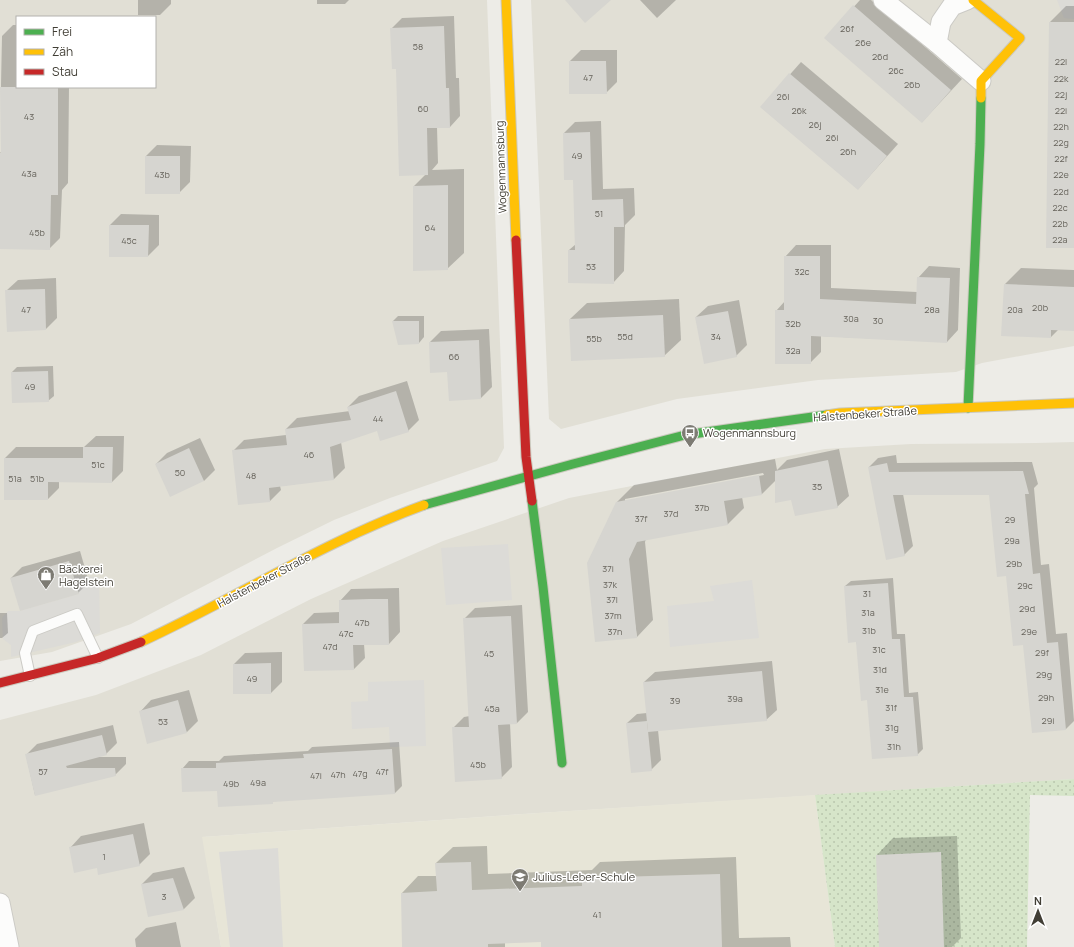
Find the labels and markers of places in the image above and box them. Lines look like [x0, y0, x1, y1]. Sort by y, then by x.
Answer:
bus stop icon: Wogenmannsburg [680, 423, 700, 448]
place label: Wogenmannsburg [703, 425, 796, 440]
place label: Bäckerei Hagelstein [59, 561, 114, 589]
shop icon: Bäckerei Hagelstein [36, 565, 56, 590]
school or university icon: Julius-Leber-Schule [510, 867, 530, 892]
place label: Julius-Leber-Schule [533, 869, 636, 884]

